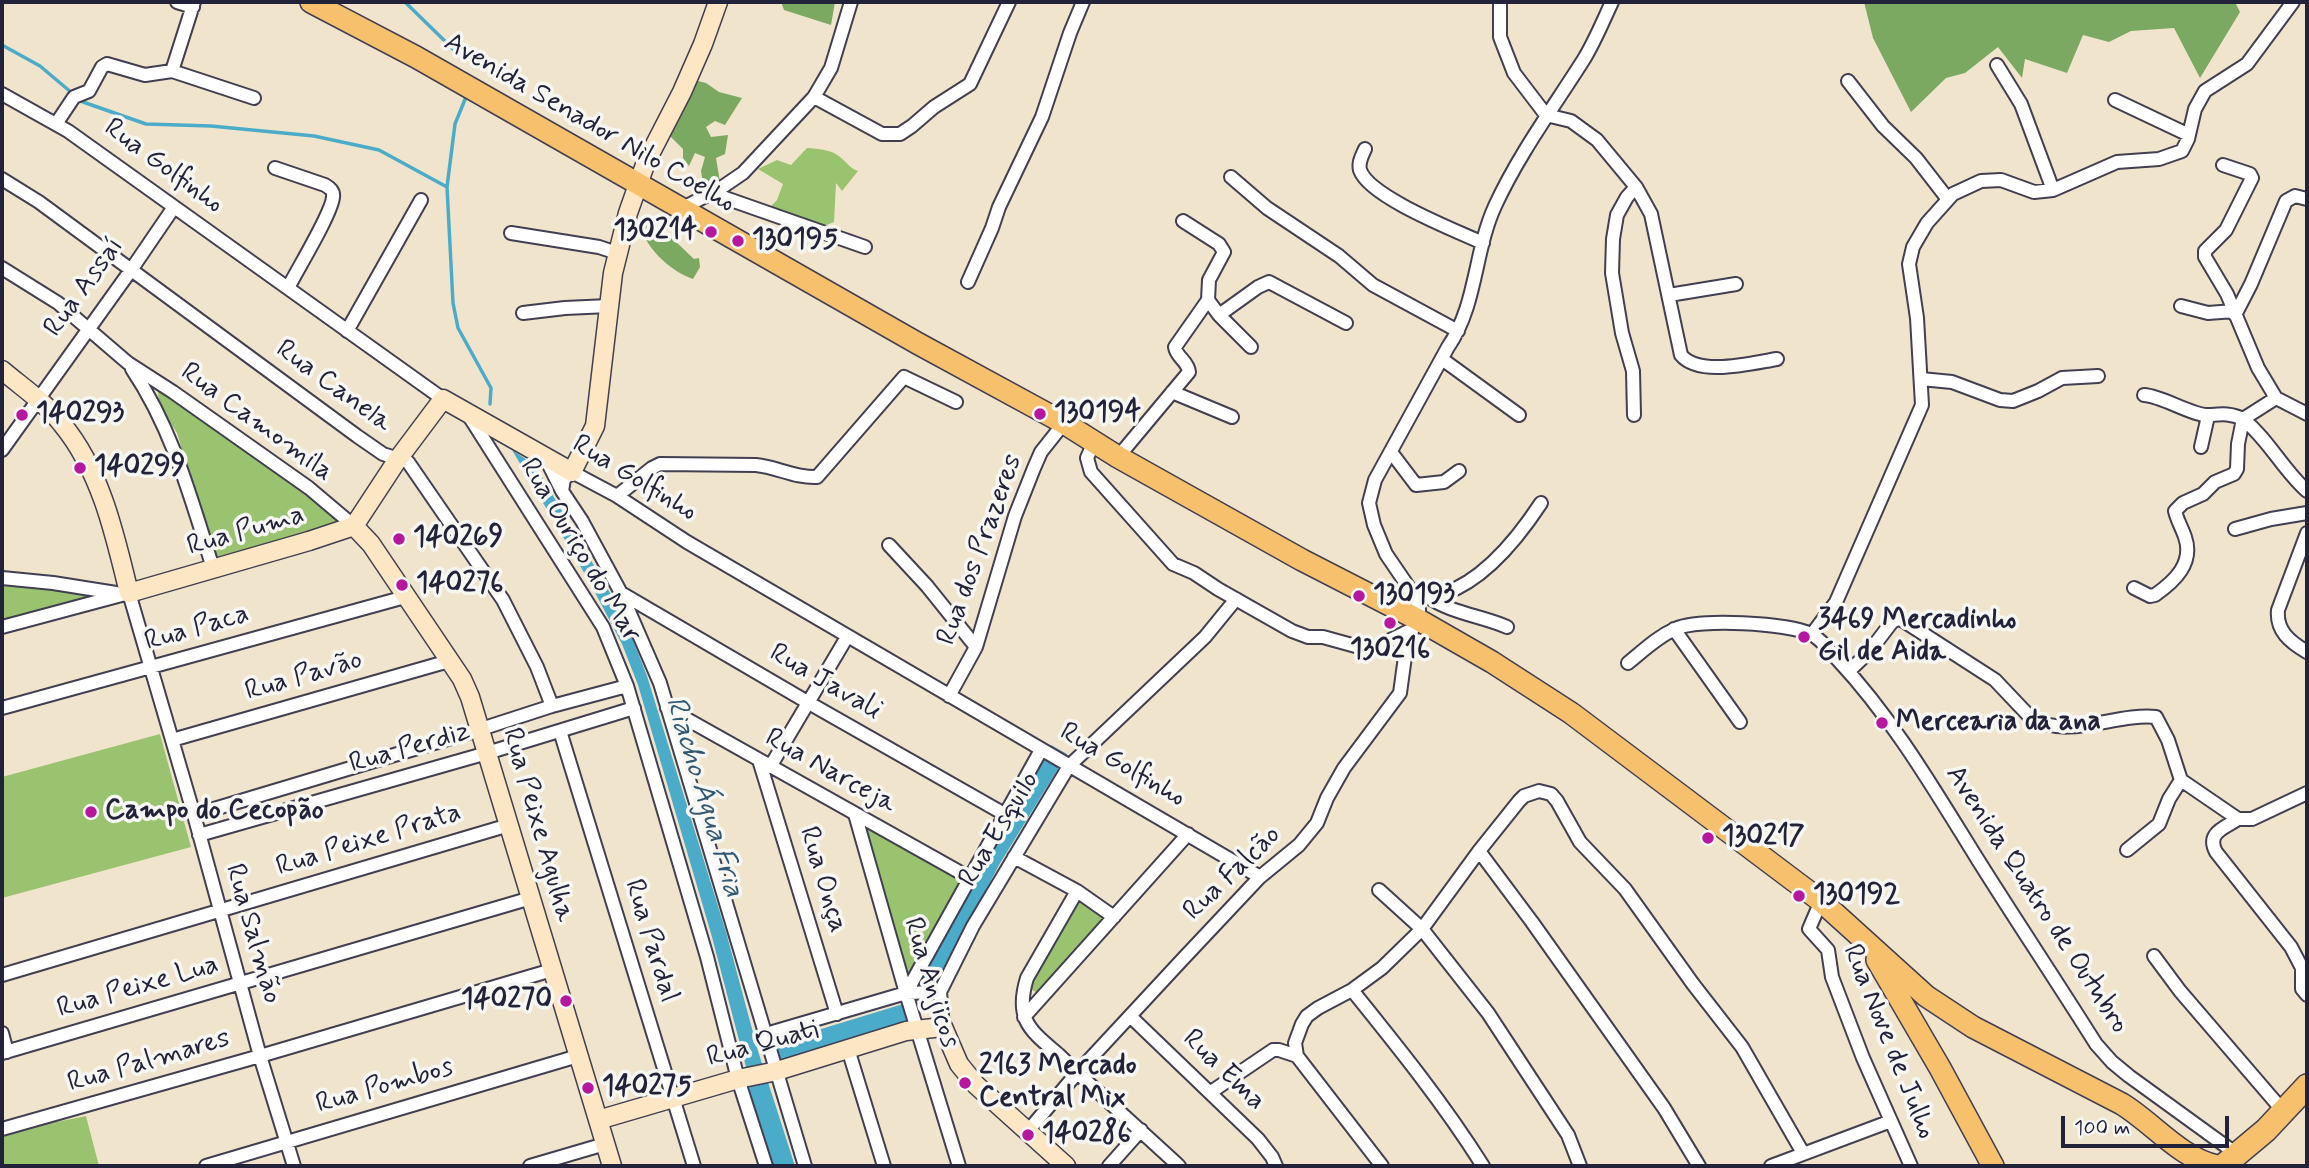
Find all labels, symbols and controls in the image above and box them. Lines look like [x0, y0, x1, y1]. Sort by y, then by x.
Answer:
street label: Avenida Senador Nilo Coelho [437, 27, 741, 221]
street label: Rua Golfinho [97, 112, 229, 222]
place label: 130214 [614, 215, 697, 249]
marker: 130214 [703, 224, 719, 240]
place label: 130195 [752, 224, 838, 258]
street label: Rua Assaí [38, 232, 132, 344]
marker: 130195 [730, 233, 746, 249]
street label: Rua Canela [268, 334, 398, 440]
street label: Rua Camomila [173, 356, 339, 490]
place label: 130194 [1054, 397, 1141, 431]
place label: 140293 [36, 398, 124, 432]
marker: 130194 [1032, 406, 1048, 422]
marker: 140293 [14, 407, 30, 423]
street label: Rua Golfinho [565, 429, 703, 529]
street label: Rua dos Prazeres [931, 450, 1031, 650]
place label: 140299 [94, 451, 185, 485]
street label: Rua Ouriço do Mar [511, 453, 647, 649]
marker: 140299 [72, 460, 88, 476]
street label: Rua Puma [184, 499, 308, 565]
place label: 140269 [413, 522, 503, 556]
marker: 140269 [391, 531, 407, 547]
place label: 140276 [416, 568, 503, 602]
marker: 140276 [394, 577, 410, 593]
place label: 130193 [1373, 579, 1455, 613]
marker: 130193 [1351, 588, 1367, 604]
street label: Rua Paca [141, 598, 253, 660]
place label: 3469 Mercadinho Gil de Aida [1818, 604, 2016, 670]
marker: 130216 [1382, 615, 1398, 631]
marker: 3469 Mercadinho Gil de Aida [1796, 629, 1812, 645]
place label: 130216 [1350, 634, 1430, 668]
street label: Rua Javali [763, 637, 887, 729]
street label: Rua Pavão [242, 644, 366, 710]
water label: Riacho Água Fria [655, 692, 751, 902]
place label: Mercearia da ana [1896, 706, 2101, 740]
marker: Mercearia da ana [1874, 715, 1890, 731]
street label: Rua Perdiz [346, 716, 474, 782]
street label: Rua Golfinho [1053, 716, 1191, 816]
street label: Rua Narceja [759, 722, 901, 822]
street label: Rua Peixe Agulha [493, 724, 581, 926]
street label: Avenida Quatro de Outubro [1937, 760, 2135, 1040]
street label: Rua Esquilo [952, 766, 1048, 894]
place label: Campo do Cecopão [105, 795, 324, 829]
street label: Rua Peixe Prata [272, 797, 466, 885]
marker: Campo do Cecopão [83, 804, 99, 820]
street label: Rua Falcão [1177, 819, 1289, 929]
place label: 130217 [1722, 821, 1805, 855]
street label: Rua Onça [790, 823, 854, 937]
marker: 130217 [1700, 830, 1716, 846]
street label: Rua Salmão [216, 860, 288, 1008]
street label: Rua Pardal [615, 876, 685, 1006]
place label: 130192 [1813, 879, 1900, 913]
marker: 130192 [1791, 888, 1807, 904]
street label: Rua Anjicos [894, 914, 966, 1052]
street label: Rua Nove de Julho [1834, 940, 1942, 1144]
street label: Rua Peixe Lua [53, 949, 223, 1027]
place label: 140270 [461, 984, 552, 1018]
marker: 140270 [558, 993, 574, 1009]
street label: Rua Quati [703, 1014, 823, 1076]
street label: Rua Palmares [64, 1023, 234, 1101]
street label: Rua Ema [1174, 1023, 1272, 1119]
place label: 2163 Mercado Central Mix [979, 1050, 1136, 1116]
street label: Rua Pombos [313, 1051, 457, 1123]
place label: 140275 [602, 1071, 692, 1105]
marker: 2163 Mercado Central Mix [957, 1075, 973, 1091]
marker: 140275 [580, 1080, 596, 1096]
scale bar [2064, 1102, 2232, 1146]
text: 100 m [2074, 1114, 2130, 1142]
place label: 140286 [1042, 1118, 1131, 1152]
marker: 140286 [1020, 1127, 1036, 1143]

